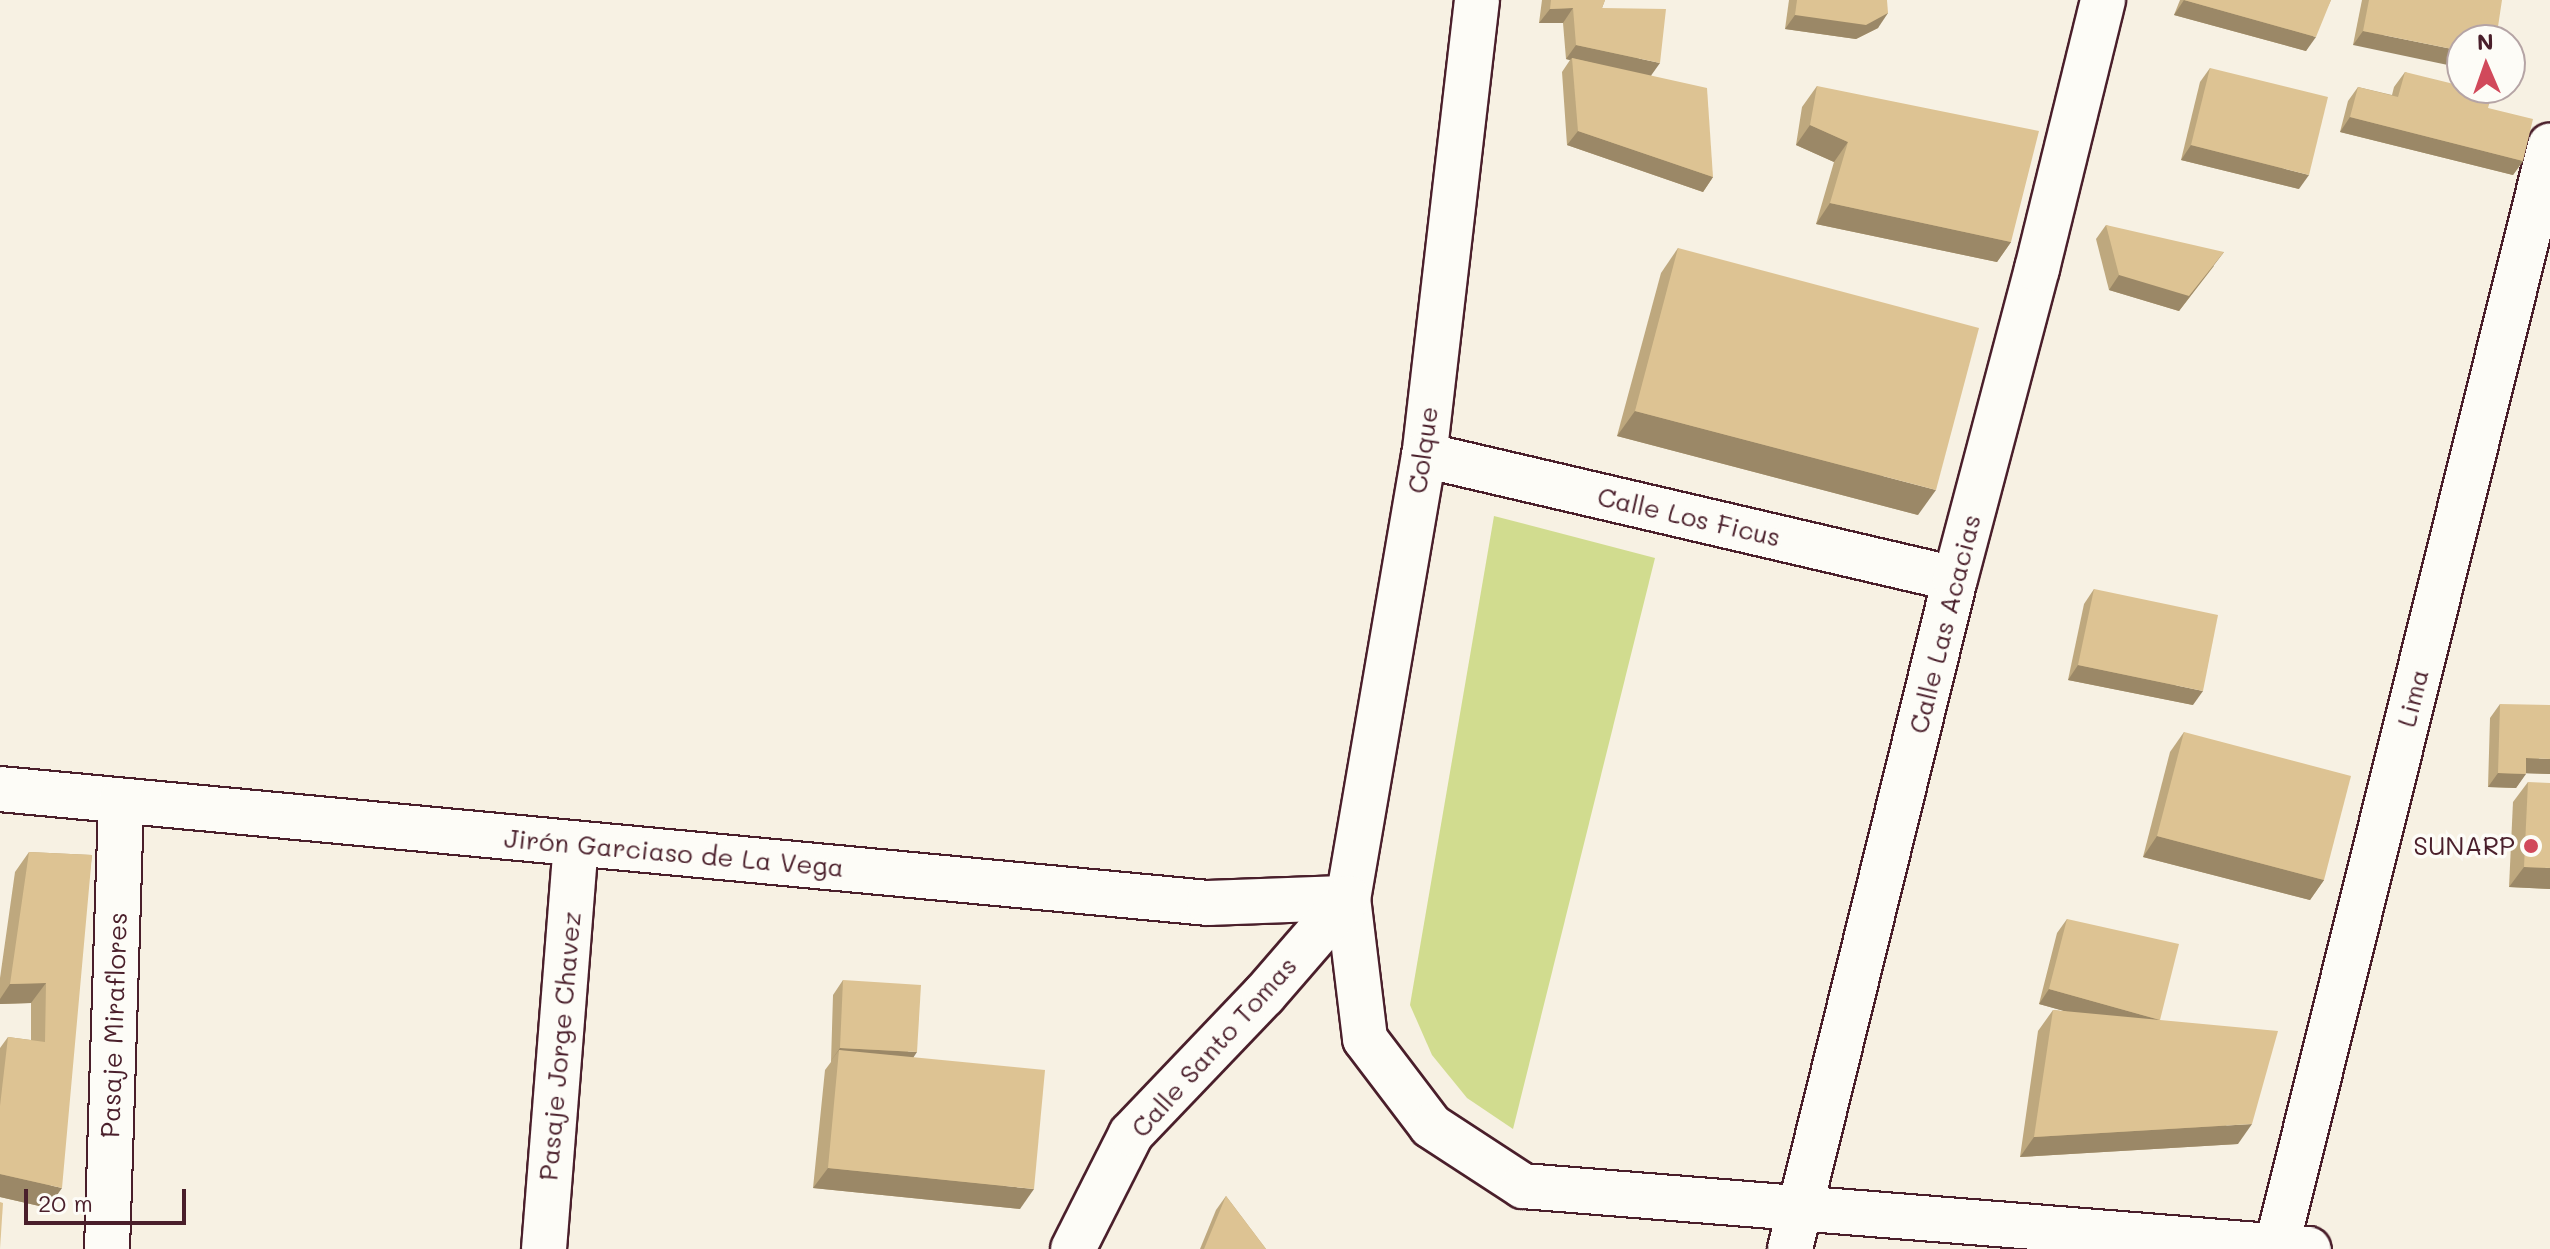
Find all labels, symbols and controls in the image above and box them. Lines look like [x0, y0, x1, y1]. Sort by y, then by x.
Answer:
north arrow [2446, 24, 2526, 104]
text: N [2476, 27, 2494, 56]
street label: Colque [1401, 405, 1445, 495]
street label: Calle Los Ficus [1594, 481, 1784, 553]
street label: Calle Las Acacias [1903, 511, 1987, 737]
street label: Lima [2391, 666, 2435, 730]
street label: Jirón Garciaso de La Vega [503, 823, 845, 883]
place label: SUNARP [2413, 830, 2515, 862]
marker: SUNARP [2522, 837, 2540, 855]
street label: Pasaje Jorge Chavez [533, 910, 587, 1182]
street label: Pasaje Miraflores [94, 912, 134, 1138]
street label: Calle Santo Tomas [1125, 950, 1303, 1144]
scale bar [28, 1173, 190, 1223]
text: 20 m [38, 1187, 93, 1218]

